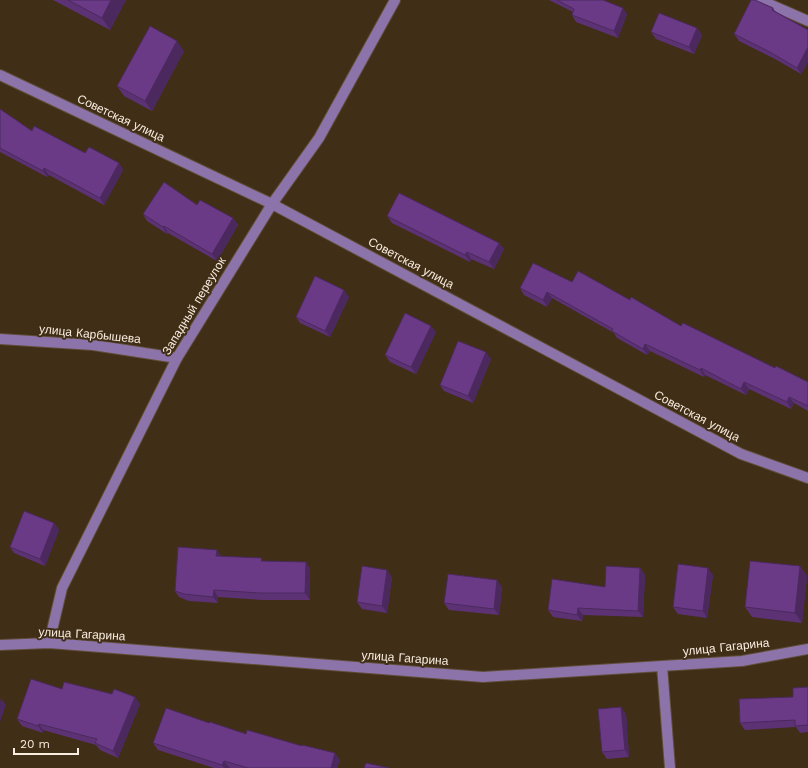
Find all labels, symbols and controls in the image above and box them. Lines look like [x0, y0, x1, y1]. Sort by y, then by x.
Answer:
street label: Советская улица [75, 92, 167, 145]
street label: Советская улица [366, 235, 457, 292]
street label: Западный переулок [159, 254, 229, 357]
street label: улица Карбышева [38, 322, 142, 346]
street label: Советская улица [652, 388, 743, 445]
street label: улица Гагарина [38, 625, 126, 643]
street label: улица Гагарина [682, 635, 770, 659]
street label: улица Гагарина [361, 648, 449, 668]
scale bar [14, 730, 78, 756]
text: 20 m [20, 737, 50, 751]

